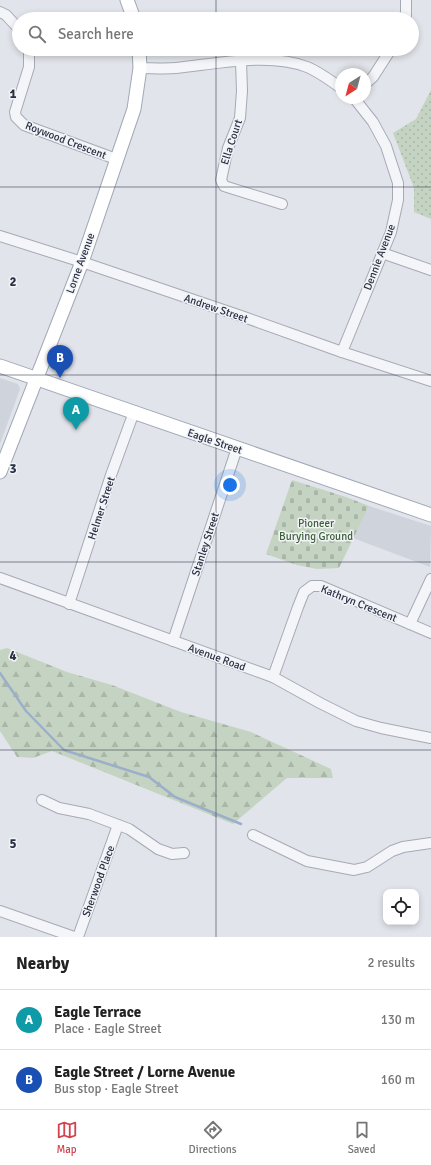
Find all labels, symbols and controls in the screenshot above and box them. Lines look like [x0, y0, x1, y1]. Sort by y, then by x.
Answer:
search box [12, 12, 419, 56]
icon: search [26, 23, 48, 45]
text: Search here [58, 25, 134, 43]
north arrow [335, 68, 371, 104]
text: 1 [9, 86, 17, 102]
street label: Ella Court [218, 118, 245, 167]
street label: Roywood Crescent [23, 119, 108, 162]
street label: Dennie Avenue [361, 222, 398, 292]
street label: Lorne Avenue [63, 231, 97, 295]
text: 2 [9, 274, 17, 290]
street label: Andrew Street [182, 291, 250, 326]
pin: B [47, 345, 73, 378]
pin: A [63, 397, 89, 430]
street label: Eagle Street [186, 426, 244, 457]
text: 3 [9, 461, 17, 477]
street label: Helmer Street [85, 475, 118, 541]
your location [220, 475, 240, 495]
street label: Stanley Street [189, 511, 222, 578]
park label: Pioneer Burying Ground [279, 517, 353, 543]
street label: Kathryn Crescent [319, 582, 399, 625]
street label: Avenue Road [186, 641, 248, 674]
text: 4 [9, 648, 17, 664]
text: 5 [9, 836, 17, 852]
street label: Sherwood Place [80, 844, 117, 919]
map controls [383, 889, 419, 925]
button: locate [383, 889, 419, 925]
text: Nearby [16, 953, 69, 974]
text: 2 results [367, 955, 415, 971]
text: Eagle Terrace [54, 1003, 141, 1021]
text: A [25, 1012, 33, 1028]
text: 130 m [381, 1012, 415, 1028]
text: Place · Eagle Street [54, 1021, 162, 1037]
text: Eagle Street / Lorne Avenue [54, 1063, 235, 1081]
text: B [25, 1072, 33, 1088]
text: 160 m [381, 1072, 415, 1088]
text: Bus stop · Eagle Street [54, 1081, 179, 1097]
tab: Map [56, 1119, 78, 1156]
tab: Directions [189, 1119, 237, 1156]
tab: Saved [348, 1119, 375, 1156]

